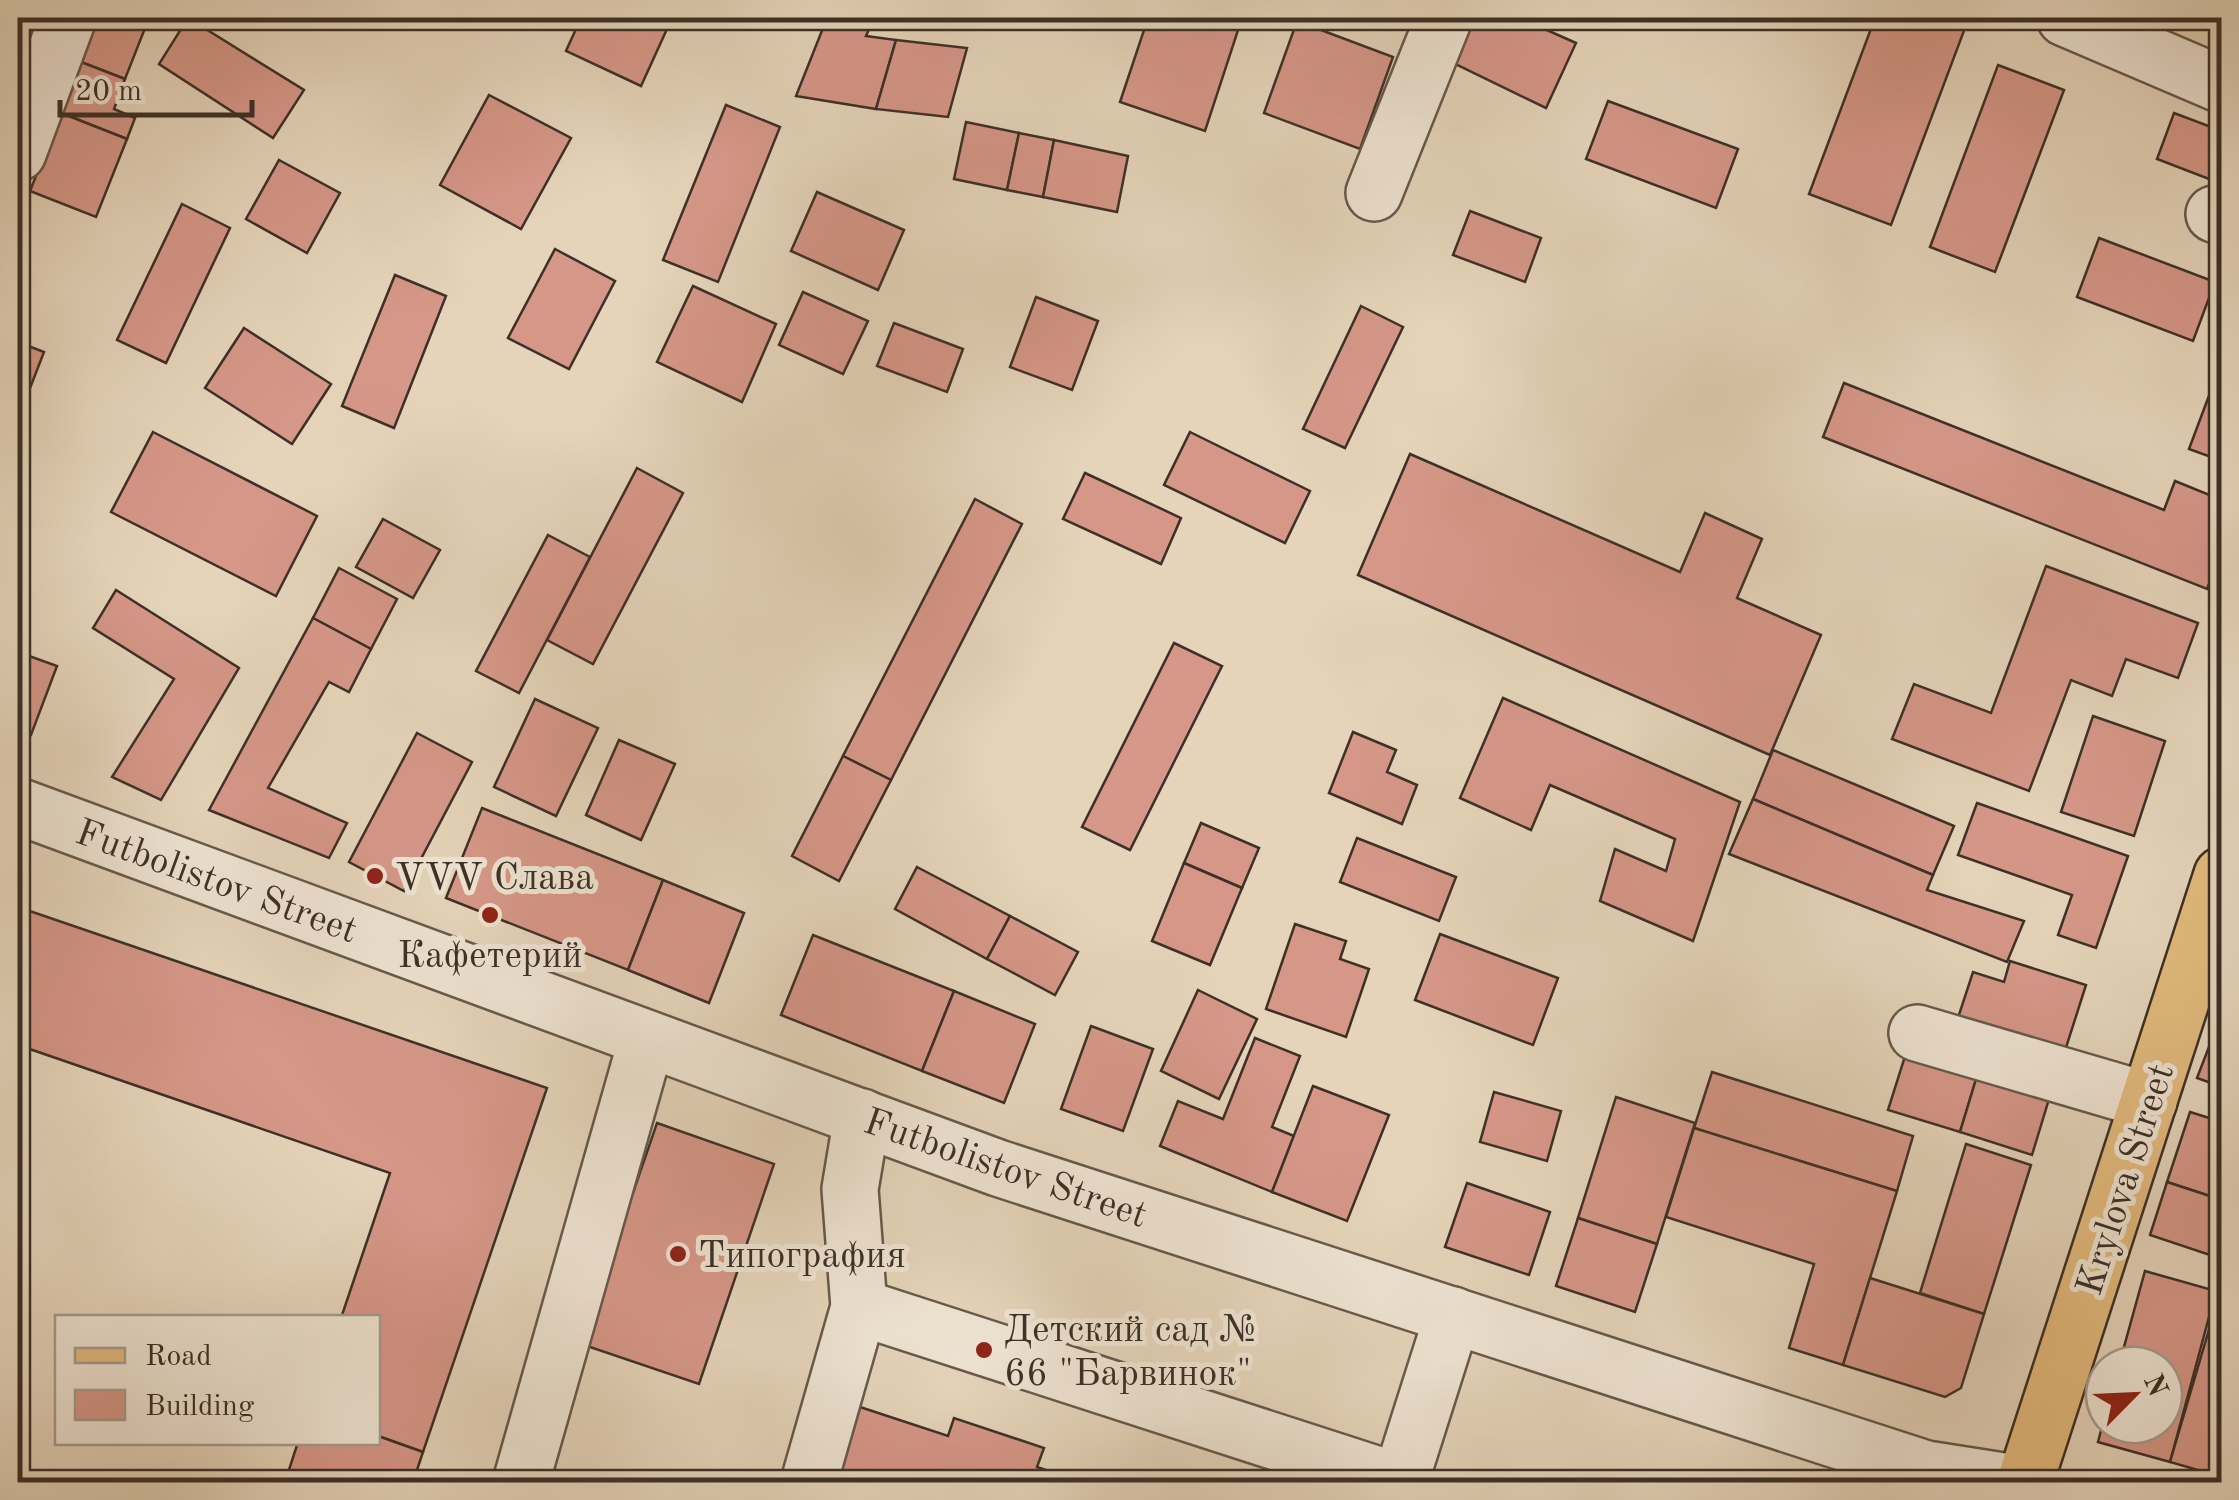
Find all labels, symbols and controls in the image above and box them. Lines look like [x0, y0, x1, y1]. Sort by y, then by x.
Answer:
scale bar [60, 55, 252, 117]
text: 20 m [75, 77, 142, 107]
street label: Futbolistov Street [70, 814, 362, 951]
place label: VVV Слава [395, 860, 594, 898]
marker: VVV Слава [364, 865, 386, 887]
marker: Кафетерий [479, 904, 501, 926]
place label: Кафетерий [397, 938, 583, 976]
street label: Krylova Street [2072, 1059, 2182, 1300]
street label: Futbolistov Street [859, 1104, 1151, 1236]
place label: Типография [698, 1238, 906, 1276]
marker: Типография [667, 1243, 689, 1265]
place label: Детский сад № 66 "Барвинок" [1004, 1312, 1260, 1394]
legend [55, 1315, 380, 1445]
marker: Детский сад № 66 "Барвинок" [973, 1339, 995, 1361]
text: Road [145, 1342, 212, 1372]
north arrow [2084, 1345, 2184, 1445]
text: N [2137, 1371, 2171, 1402]
text: Building [145, 1392, 254, 1422]

